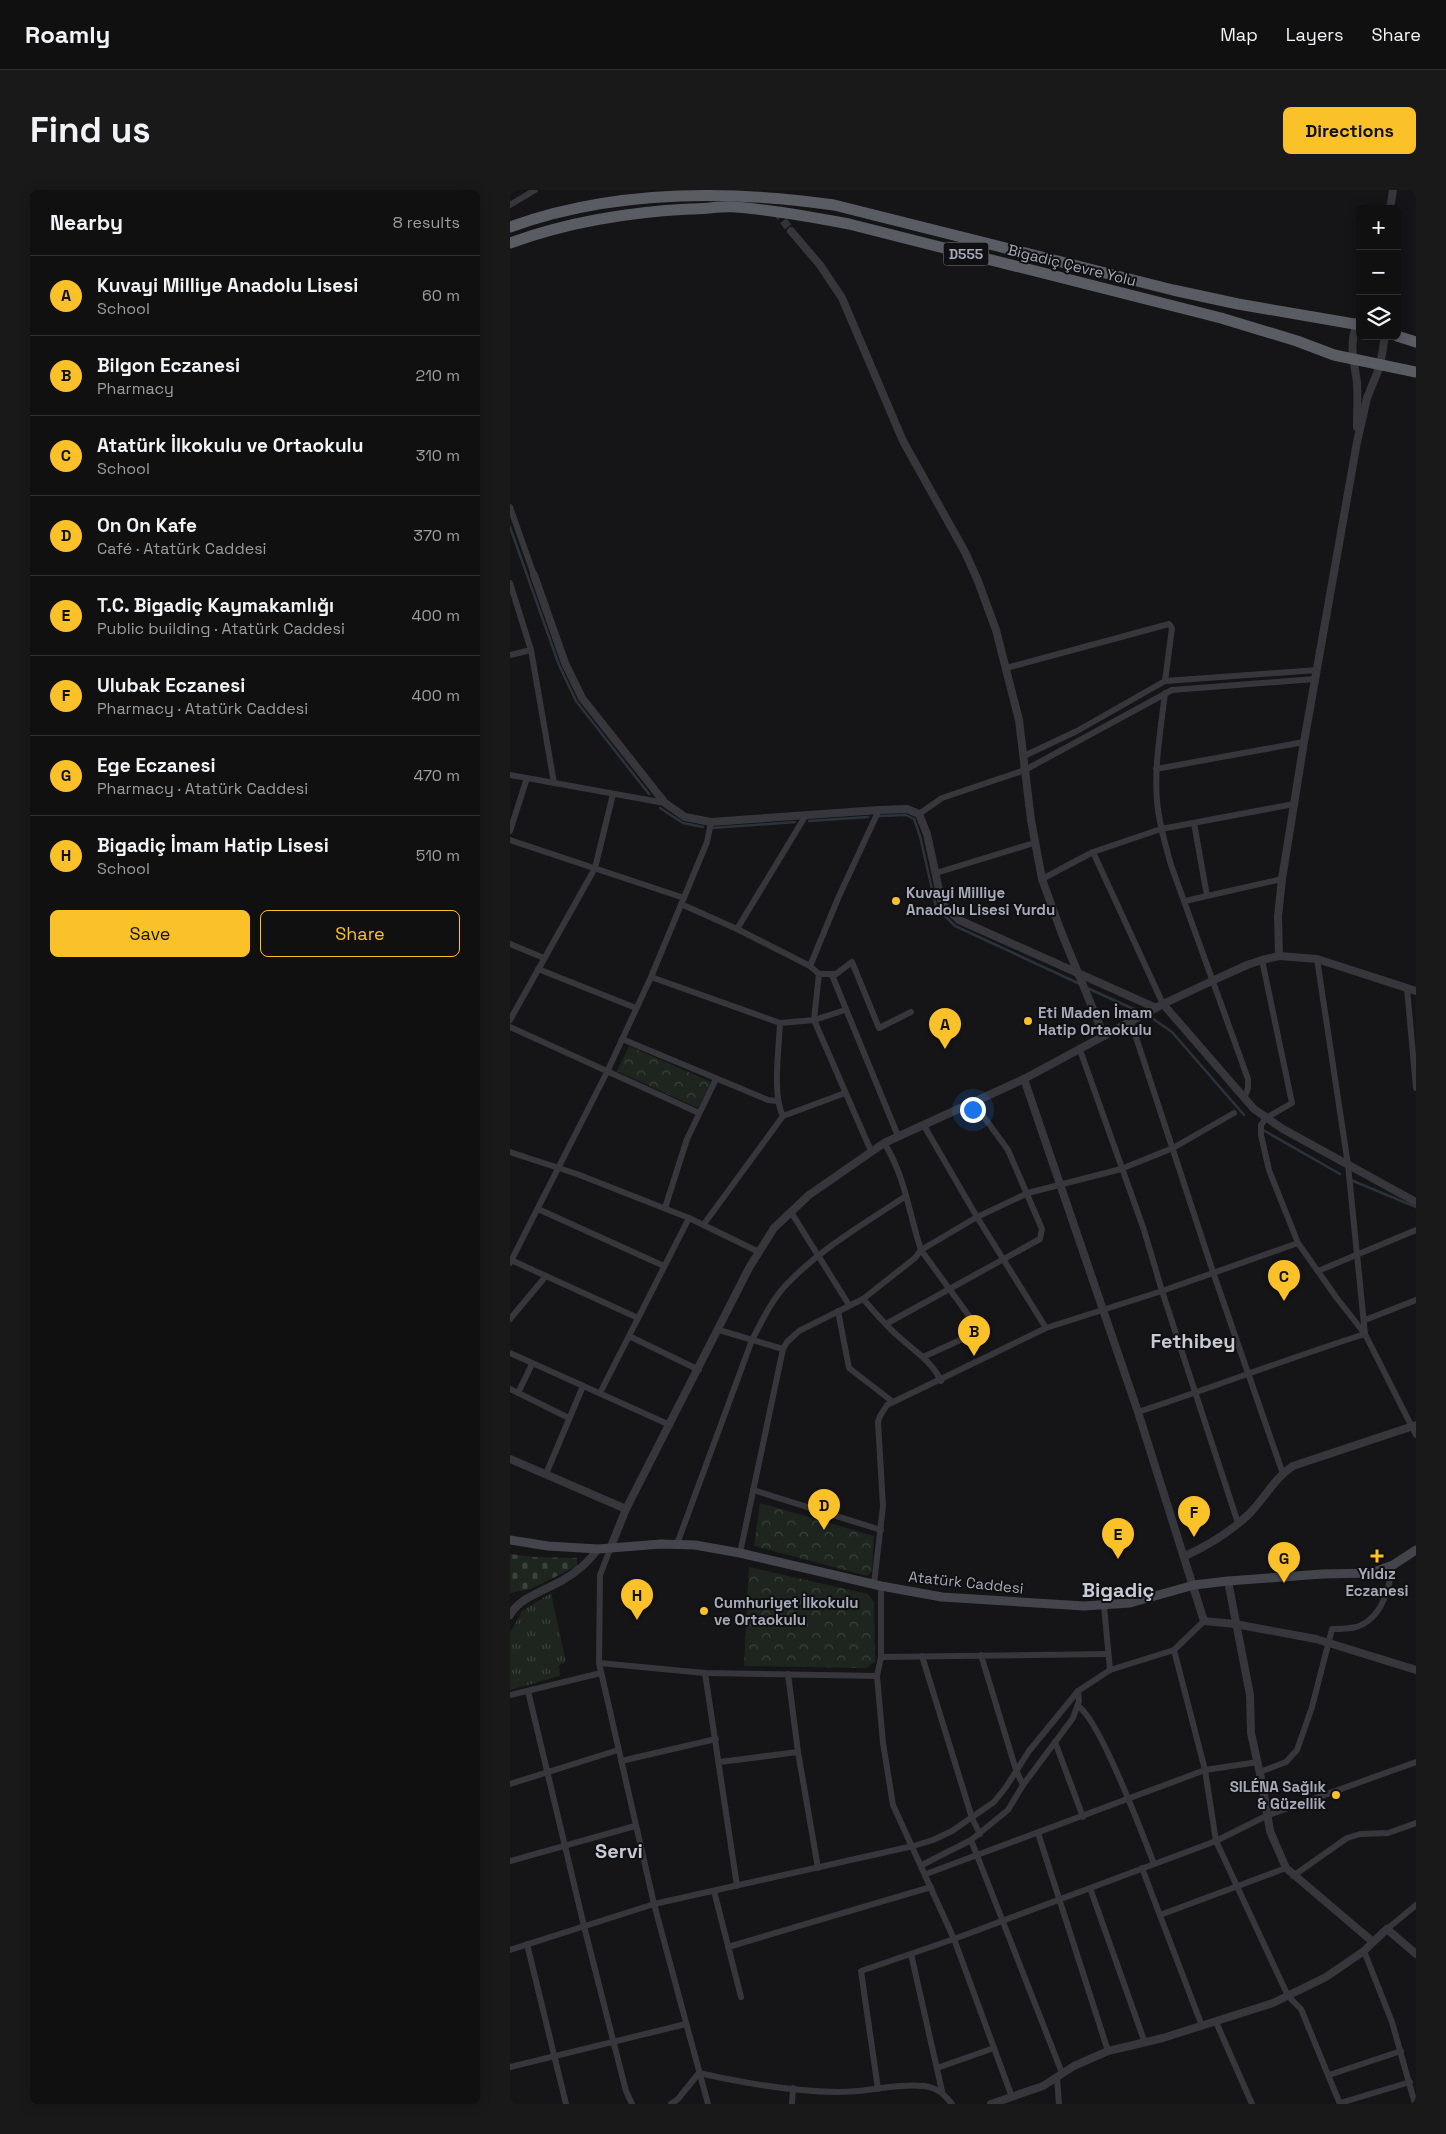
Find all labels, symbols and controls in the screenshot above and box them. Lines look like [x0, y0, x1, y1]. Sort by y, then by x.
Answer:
text: Roamly [25, 19, 110, 50]
text: Map [1220, 23, 1258, 46]
text: Layers [1286, 23, 1343, 46]
text: Share [1371, 23, 1421, 46]
button: Directions [1283, 107, 1416, 154]
text: Find us [30, 108, 151, 152]
map controls [1356, 205, 1401, 340]
button: + [1356, 205, 1401, 250]
text: Nearby [50, 209, 123, 236]
text: 8 results [393, 212, 460, 233]
street label: Bigadiç Çevre Yolu [1006, 240, 1138, 290]
road number: D555 [944, 242, 988, 266]
button: − [1356, 250, 1401, 295]
text: Kuvayi Milliye Anadolu Lisesi [97, 273, 358, 298]
text: A [61, 285, 71, 306]
text: 60 m [422, 285, 460, 306]
button: layers [1356, 295, 1401, 340]
text: School [97, 298, 150, 319]
text: Bilgon Eczanesi [97, 353, 240, 378]
text: B [61, 365, 71, 386]
text: 210 m [416, 365, 460, 386]
text: Pharmacy [97, 378, 174, 399]
text: Atatürk İlkokulu ve Ortaokulu [97, 433, 363, 458]
text: C [61, 445, 71, 466]
text: 310 m [416, 445, 460, 466]
text: School [97, 458, 150, 479]
text: On On Kafe [97, 513, 197, 538]
text: D [61, 525, 71, 546]
text: 370 m [413, 525, 460, 546]
text: Café · Atatürk Caddesi [97, 538, 267, 559]
text: T.C. Bigadiç Kaymakamlığı [97, 593, 334, 618]
text: E [62, 605, 70, 626]
text: 400 m [412, 605, 460, 626]
text: Public building · Atatürk Caddesi [97, 618, 345, 639]
text: Ulubak Eczanesi [97, 673, 245, 698]
text: F [62, 685, 70, 706]
text: 400 m [412, 685, 460, 706]
text: Pharmacy · Atatürk Caddesi [97, 698, 308, 719]
text: Ege Eczanesi [97, 753, 215, 778]
text: G [61, 765, 71, 786]
text: 470 m [413, 765, 460, 786]
text: Pharmacy · Atatürk Caddesi [97, 778, 308, 799]
text: Bigadiç İmam Hatip Lisesi [97, 833, 329, 858]
text: H [61, 845, 71, 866]
text: 510 m [416, 845, 460, 866]
text: School [97, 858, 150, 879]
place label: Kuvayi Milliye Anadolu Lisesi Yurdu [906, 883, 1055, 919]
marker: Kuvayi Milliye Anadolu Lisesi Yurdu [890, 895, 902, 907]
button: Save [50, 910, 250, 957]
button: Share [260, 910, 460, 957]
place label: Eti Maden İmam Hatip Ortaokulu [1038, 1003, 1152, 1039]
pin: A [929, 1008, 961, 1049]
marker: Eti Maden İmam Hatip Ortaokulu [1022, 1015, 1034, 1027]
your location [960, 1097, 986, 1123]
pin: C [1268, 1260, 1300, 1301]
pin: B [958, 1315, 990, 1356]
district label: Fethibey [1150, 1328, 1236, 1354]
pin: D [808, 1489, 840, 1530]
pin: F [1178, 1496, 1210, 1537]
pin: E [1102, 1518, 1134, 1559]
pin: G [1268, 1542, 1300, 1583]
marker: Yıldız Eczanesi [1371, 1550, 1383, 1562]
place label: Yıldız Eczanesi [1345, 1564, 1409, 1600]
street label: Atatürk Caddesi [907, 1567, 1025, 1597]
district label: Bigadiç [1082, 1577, 1155, 1603]
pin: H [621, 1579, 653, 1620]
place label: Cumhuriyet İlkokulu ve Ortaokulu [714, 1593, 858, 1629]
marker: Cumhuriyet İlkokulu ve Ortaokulu [698, 1605, 710, 1617]
place label: SILÉNA Sağlık & Güzellik [1230, 1777, 1327, 1813]
marker: SILÉNA Sağlık & Güzellik [1330, 1789, 1342, 1801]
district label: Servi [595, 1838, 643, 1864]

